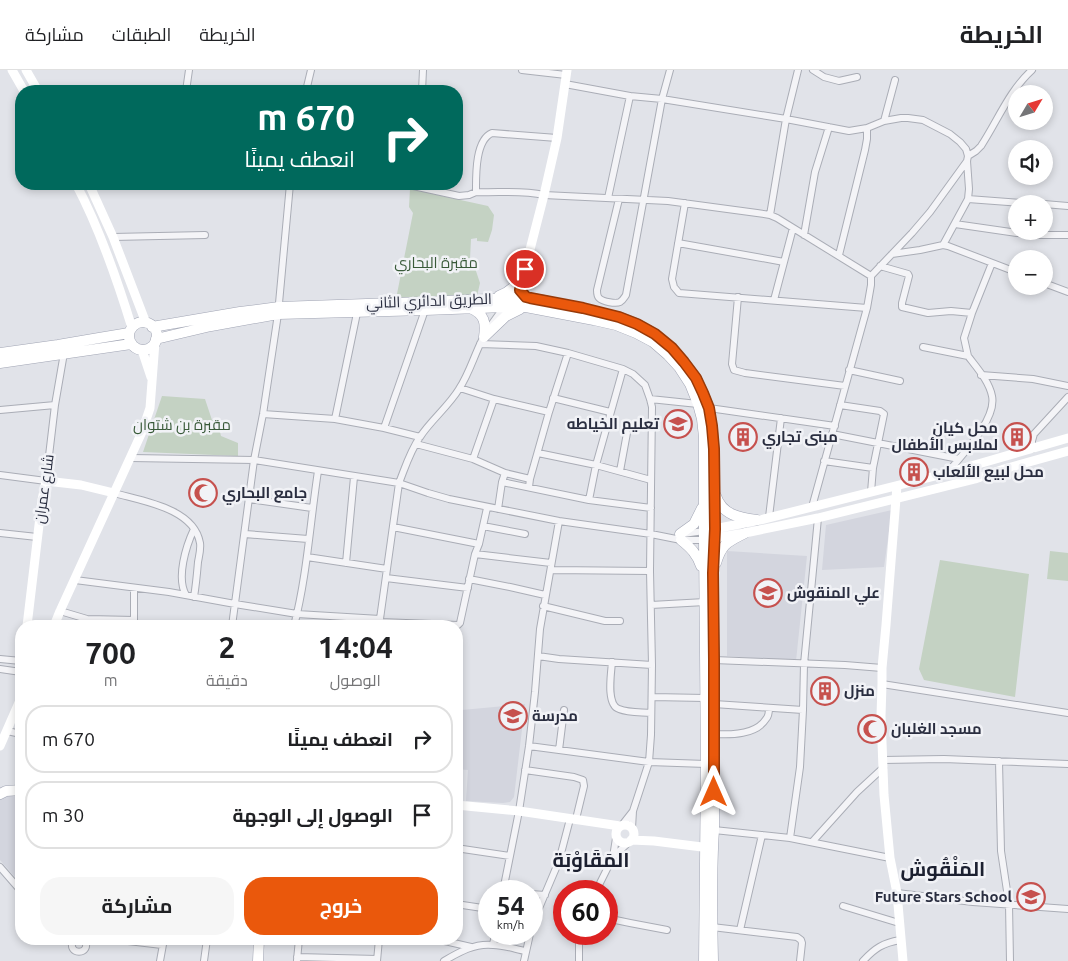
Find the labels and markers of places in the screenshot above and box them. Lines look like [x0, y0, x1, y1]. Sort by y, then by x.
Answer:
pin [504, 248, 546, 290]
school or university icon: تعليم الخياطه [663, 409, 693, 439]
place label: تعليم الخياطه [567, 415, 660, 434]
place label: محل كيان لملابس الأطفال [891, 419, 998, 454]
building icon: مبنى تجاري [728, 422, 758, 452]
building icon: محل كيان لملابس الأطفال [1002, 422, 1032, 452]
place label: مبنى تجاري [762, 428, 838, 449]
building icon: محل لبيع الألعاب [899, 457, 929, 487]
place label: محل لبيع الألعاب [933, 463, 1044, 482]
mosque icon: جامع البحاري [188, 478, 218, 508]
place label: جامع البحاري [222, 484, 307, 505]
school or university icon: علي المنقوش [753, 578, 783, 608]
place label: علي المنقوش [787, 584, 880, 605]
building icon: منزل [810, 676, 840, 706]
place label: منزل [844, 682, 875, 700]
school or university icon: مدرسة [498, 701, 528, 731]
place label: مدرسة [532, 707, 578, 725]
mosque icon: مسجد الغلبان [857, 714, 887, 744]
place label: مسجد الغلبان [891, 720, 982, 738]
school or university icon: Future Stars School [1016, 882, 1046, 912]
place label: Future Stars School [875, 888, 1012, 905]

